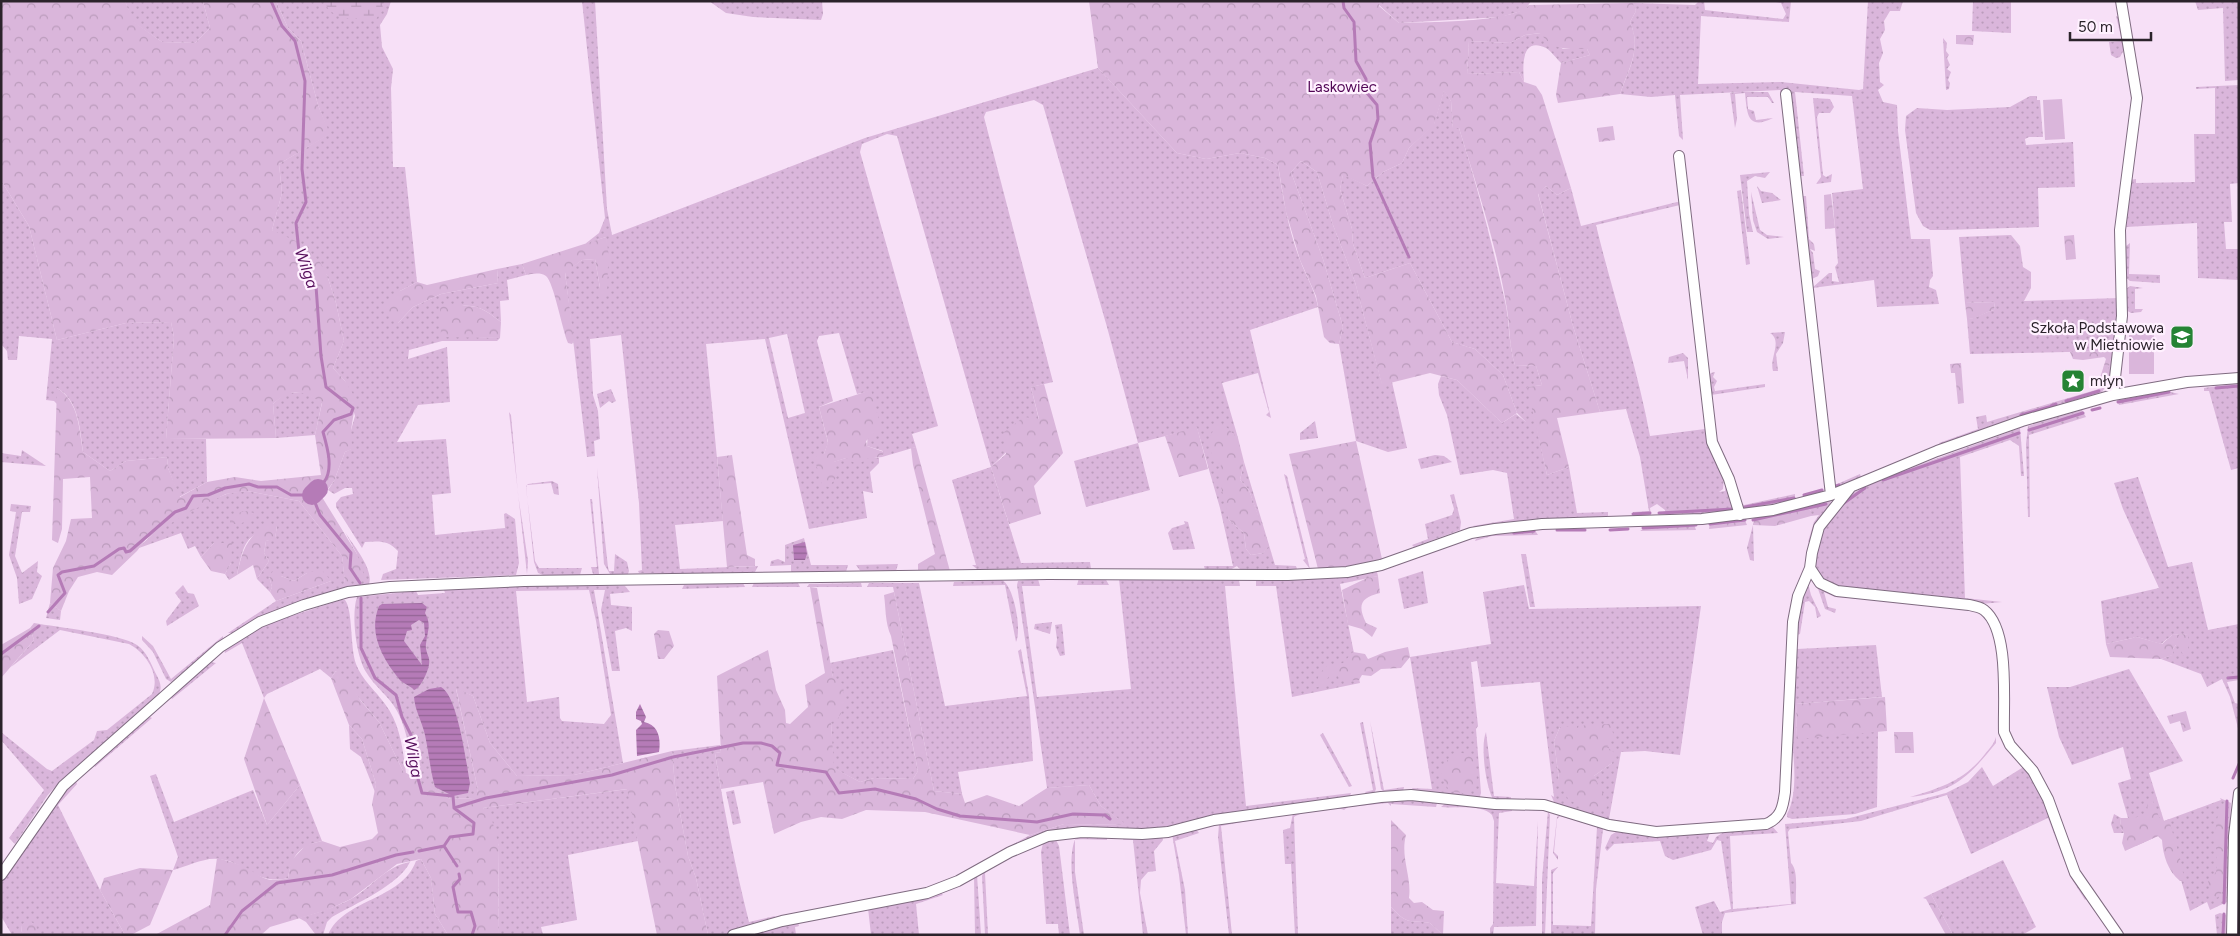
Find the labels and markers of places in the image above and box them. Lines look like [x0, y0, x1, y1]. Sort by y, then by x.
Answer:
place label: Szkoła Podstawowa w Mietniowie [2031, 319, 2164, 354]
school or university icon: Szkoła Podstawowa w Mietniowie [2169, 324, 2195, 350]
place icon: młyn [2060, 368, 2086, 394]
place label: młyn [2090, 372, 2123, 390]

